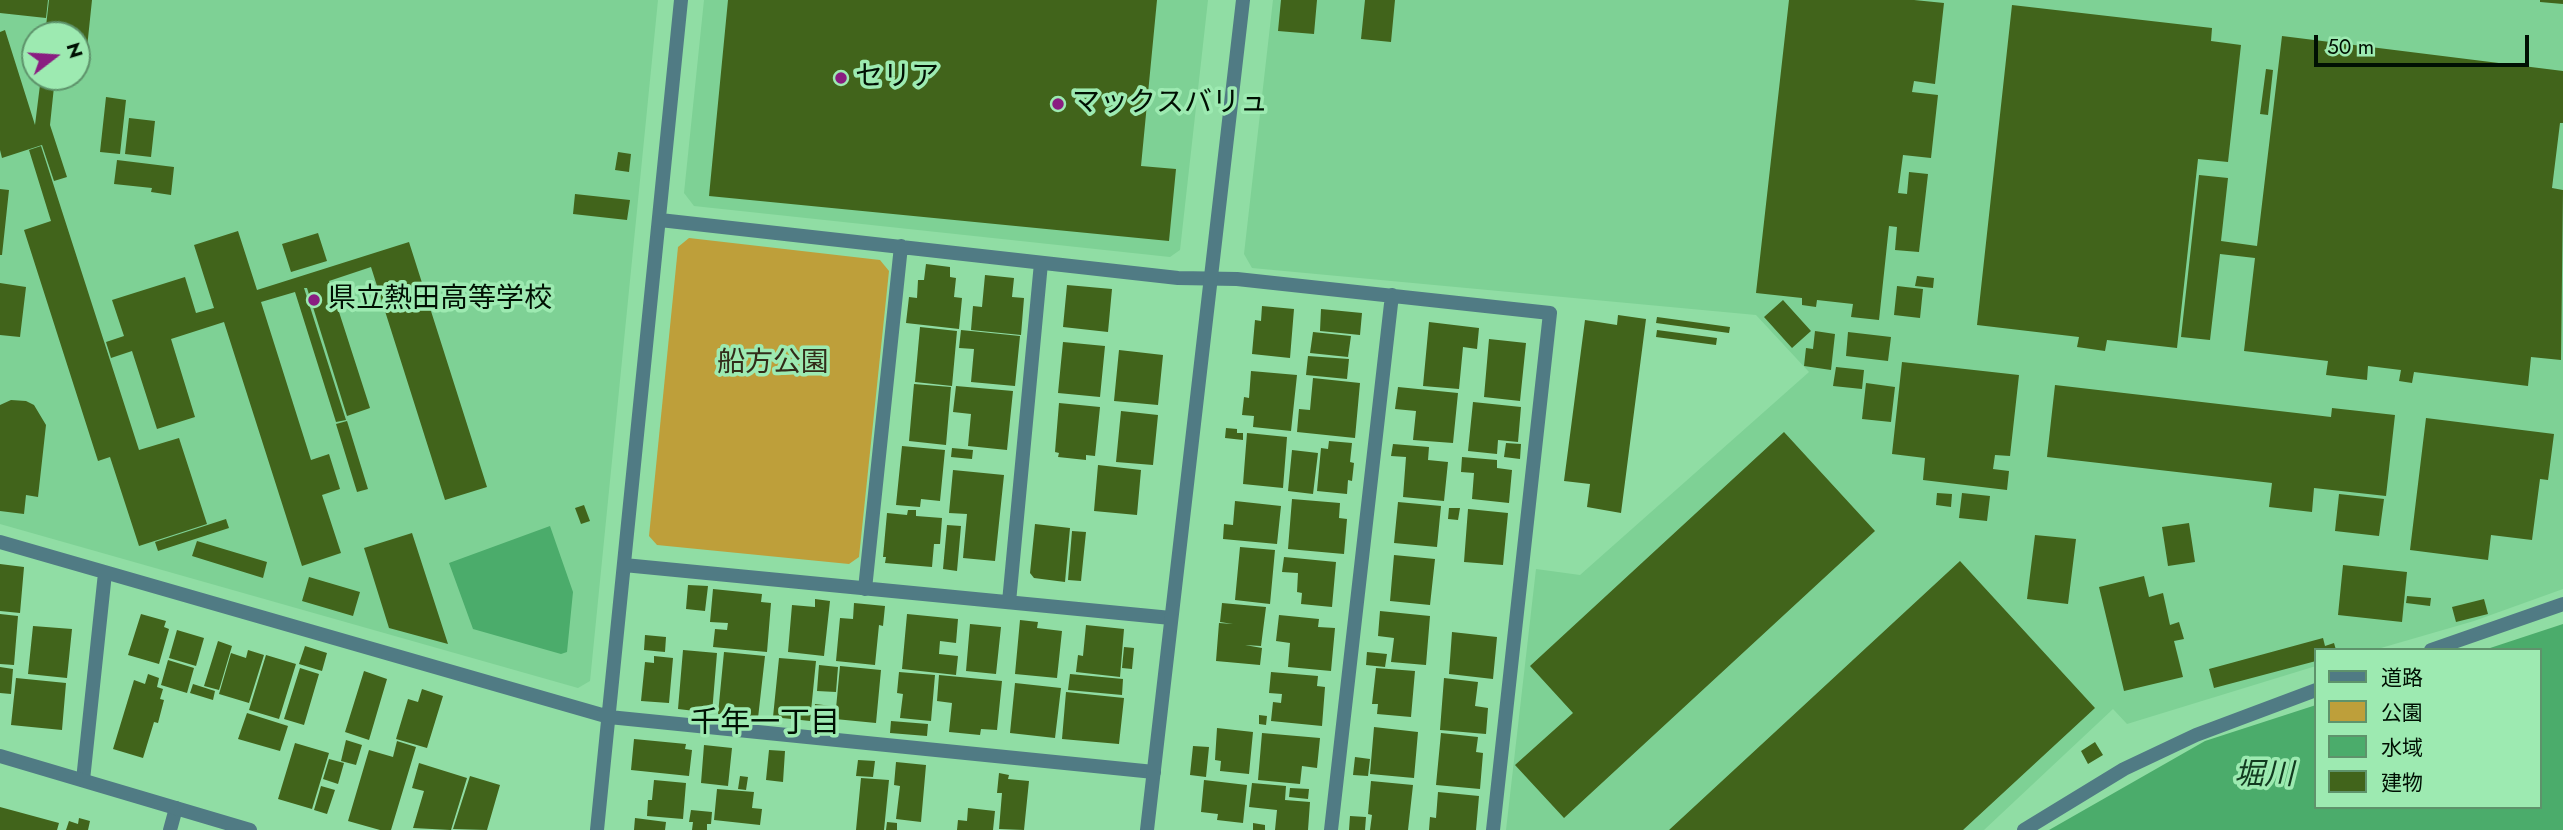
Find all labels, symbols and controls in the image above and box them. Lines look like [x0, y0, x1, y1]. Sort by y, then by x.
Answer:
north arrow [21, 21, 91, 91]
scale bar [2318, 21, 2533, 65]
text: 50 m [2327, 32, 2374, 62]
text: N [60, 39, 90, 61]
place label: セリア [855, 61, 939, 95]
marker: セリア [833, 70, 849, 86]
place label: マックスバリュ [1072, 87, 1268, 121]
marker: マックスバリュ [1050, 96, 1066, 112]
place label: 県立熱田高等学校 [328, 283, 552, 317]
marker: 県立熱田高等学校 [306, 292, 322, 308]
park label: 船方公園 [717, 347, 829, 381]
legend [2314, 648, 2542, 809]
text: 道路 [2381, 663, 2423, 693]
text: 公園 [2381, 698, 2423, 728]
district label: 千年一丁目 [690, 707, 840, 743]
text: 水域 [2381, 733, 2423, 763]
water label: 堀川 [2234, 759, 2294, 795]
text: 建物 [2381, 768, 2423, 798]

